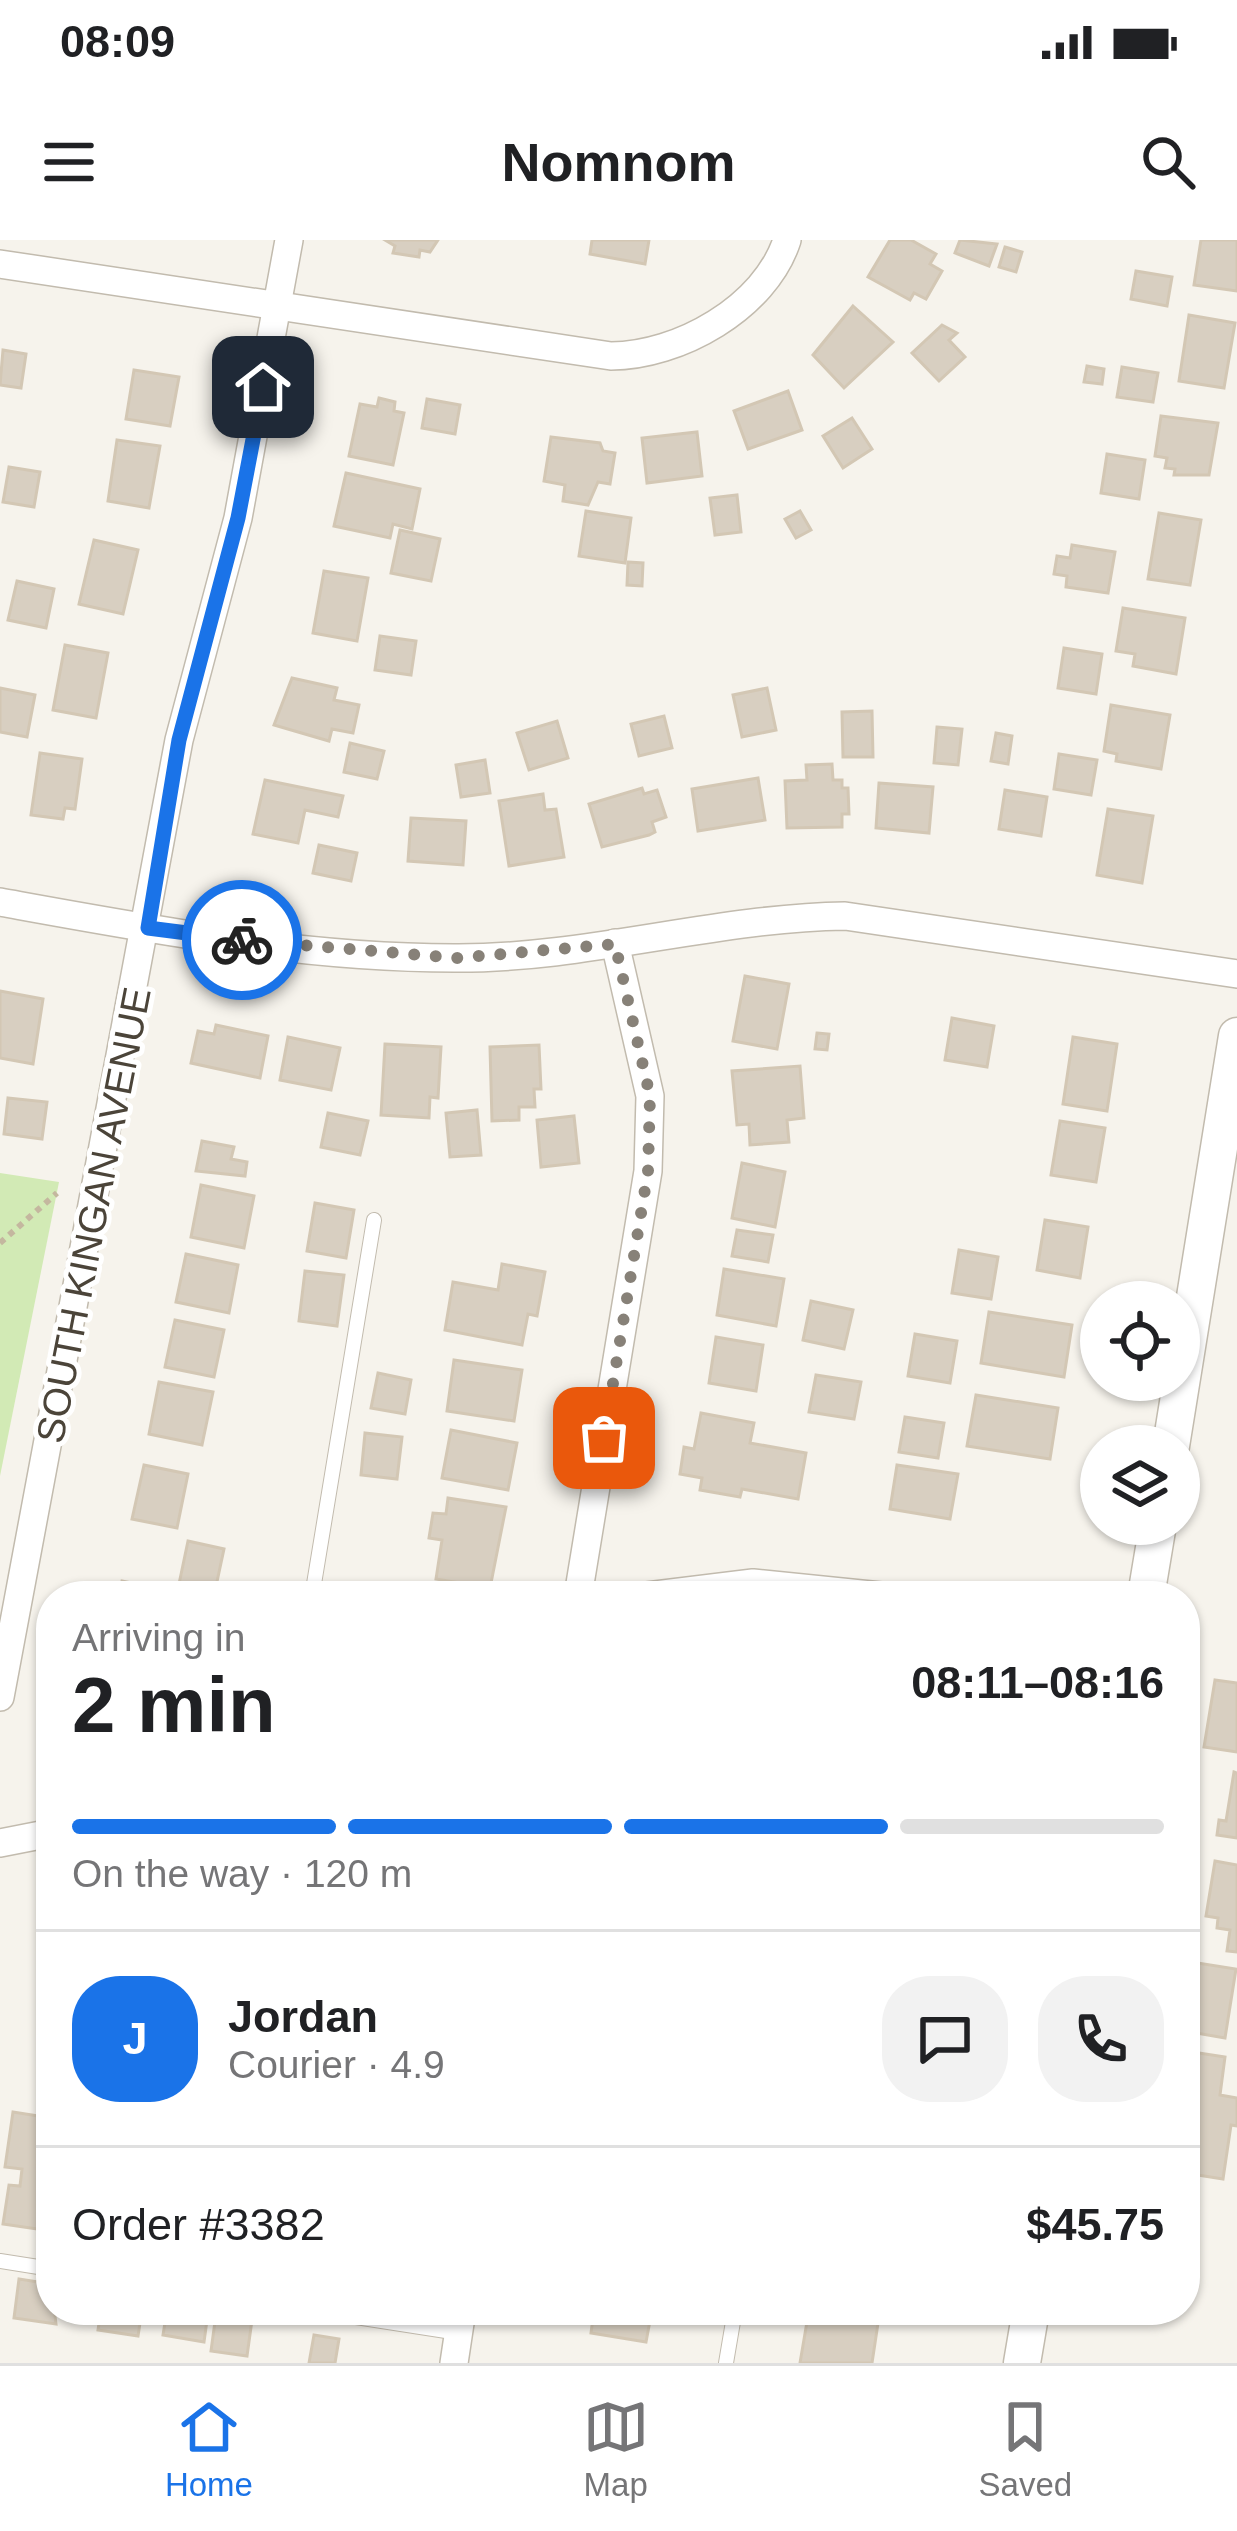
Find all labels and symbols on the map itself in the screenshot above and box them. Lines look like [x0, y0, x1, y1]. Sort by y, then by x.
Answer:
pin [212, 336, 314, 438]
courier [182, 880, 302, 1000]
street label: SOUTH KINGAN AVENUE [28, 984, 159, 1446]
pin [553, 1387, 655, 1489]

